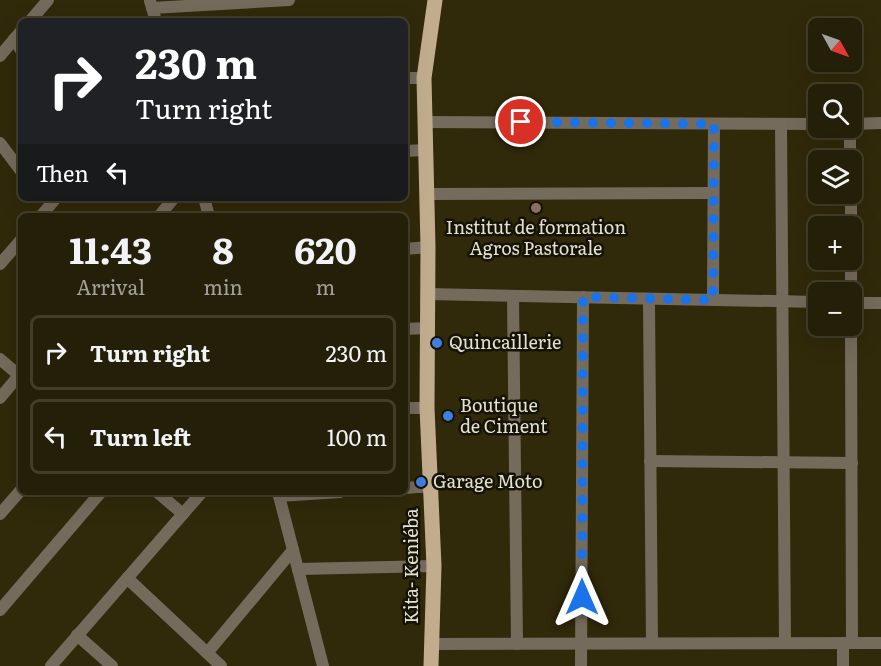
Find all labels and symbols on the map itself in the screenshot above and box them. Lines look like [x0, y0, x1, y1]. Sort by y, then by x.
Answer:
north arrow [808, 18, 862, 72]
pin [495, 96, 546, 147]
marker: Institut de formation Agros Pastorale [529, 201, 543, 215]
place label: Institut de formation Agros Pastorale [446, 213, 626, 261]
place label: Quincaillerie [449, 328, 561, 355]
marker: Quincaillerie [430, 336, 444, 350]
place label: Boutique de Ciment [460, 391, 548, 439]
marker: Boutique de Ciment [441, 409, 455, 423]
place label: Garage Moto [433, 467, 543, 494]
marker: Garage Moto [414, 475, 428, 489]
street label: Kita- Keniéba [397, 508, 424, 624]
position arrow [550, 565, 614, 629]

